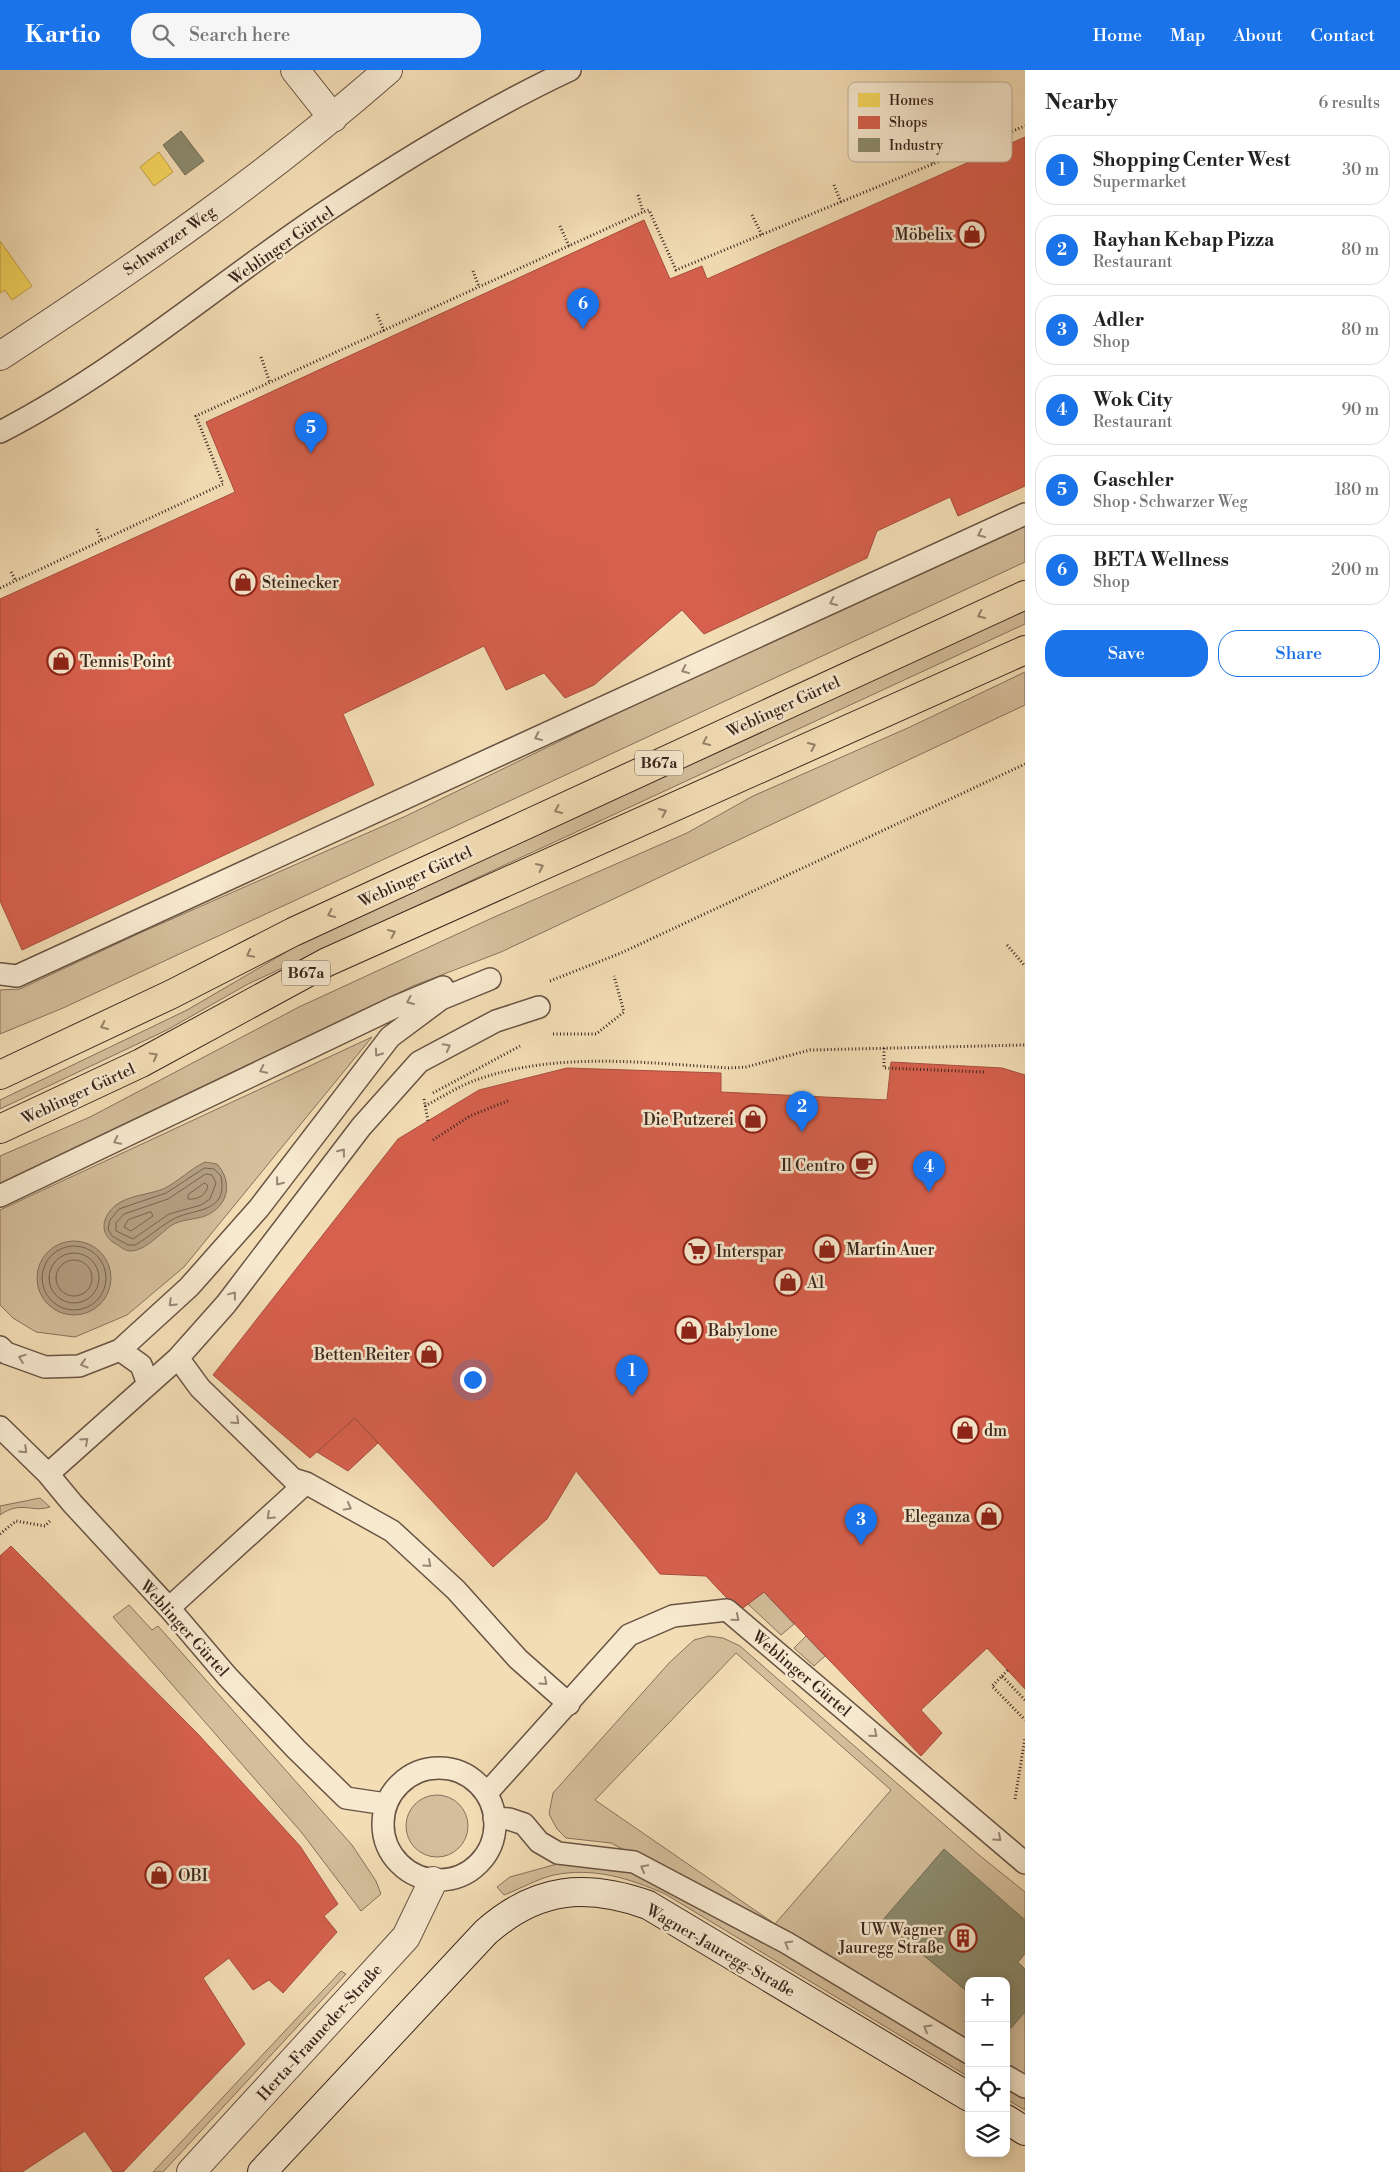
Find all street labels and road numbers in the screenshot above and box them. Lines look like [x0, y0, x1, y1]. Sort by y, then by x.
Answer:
street label: Schwarzer Weg [119, 201, 220, 280]
street label: Weblinger Gürtel [225, 202, 338, 290]
street label: Weblinger Gürtel [722, 672, 844, 742]
road number: B67a [635, 750, 683, 776]
street label: Weblinger Gürtel [354, 842, 476, 912]
road number: B67a [282, 960, 330, 986]
street label: Weblinger Gürtel [17, 1059, 139, 1129]
street label: Weblinger Gürtel [135, 1575, 233, 1681]
street label: Weblinger Gürtel [747, 1626, 855, 1721]
street label: Wagner-Jauregg-Straße [642, 1900, 798, 2002]
street label: Herta-Frauneder-Straße [253, 1960, 387, 2105]

